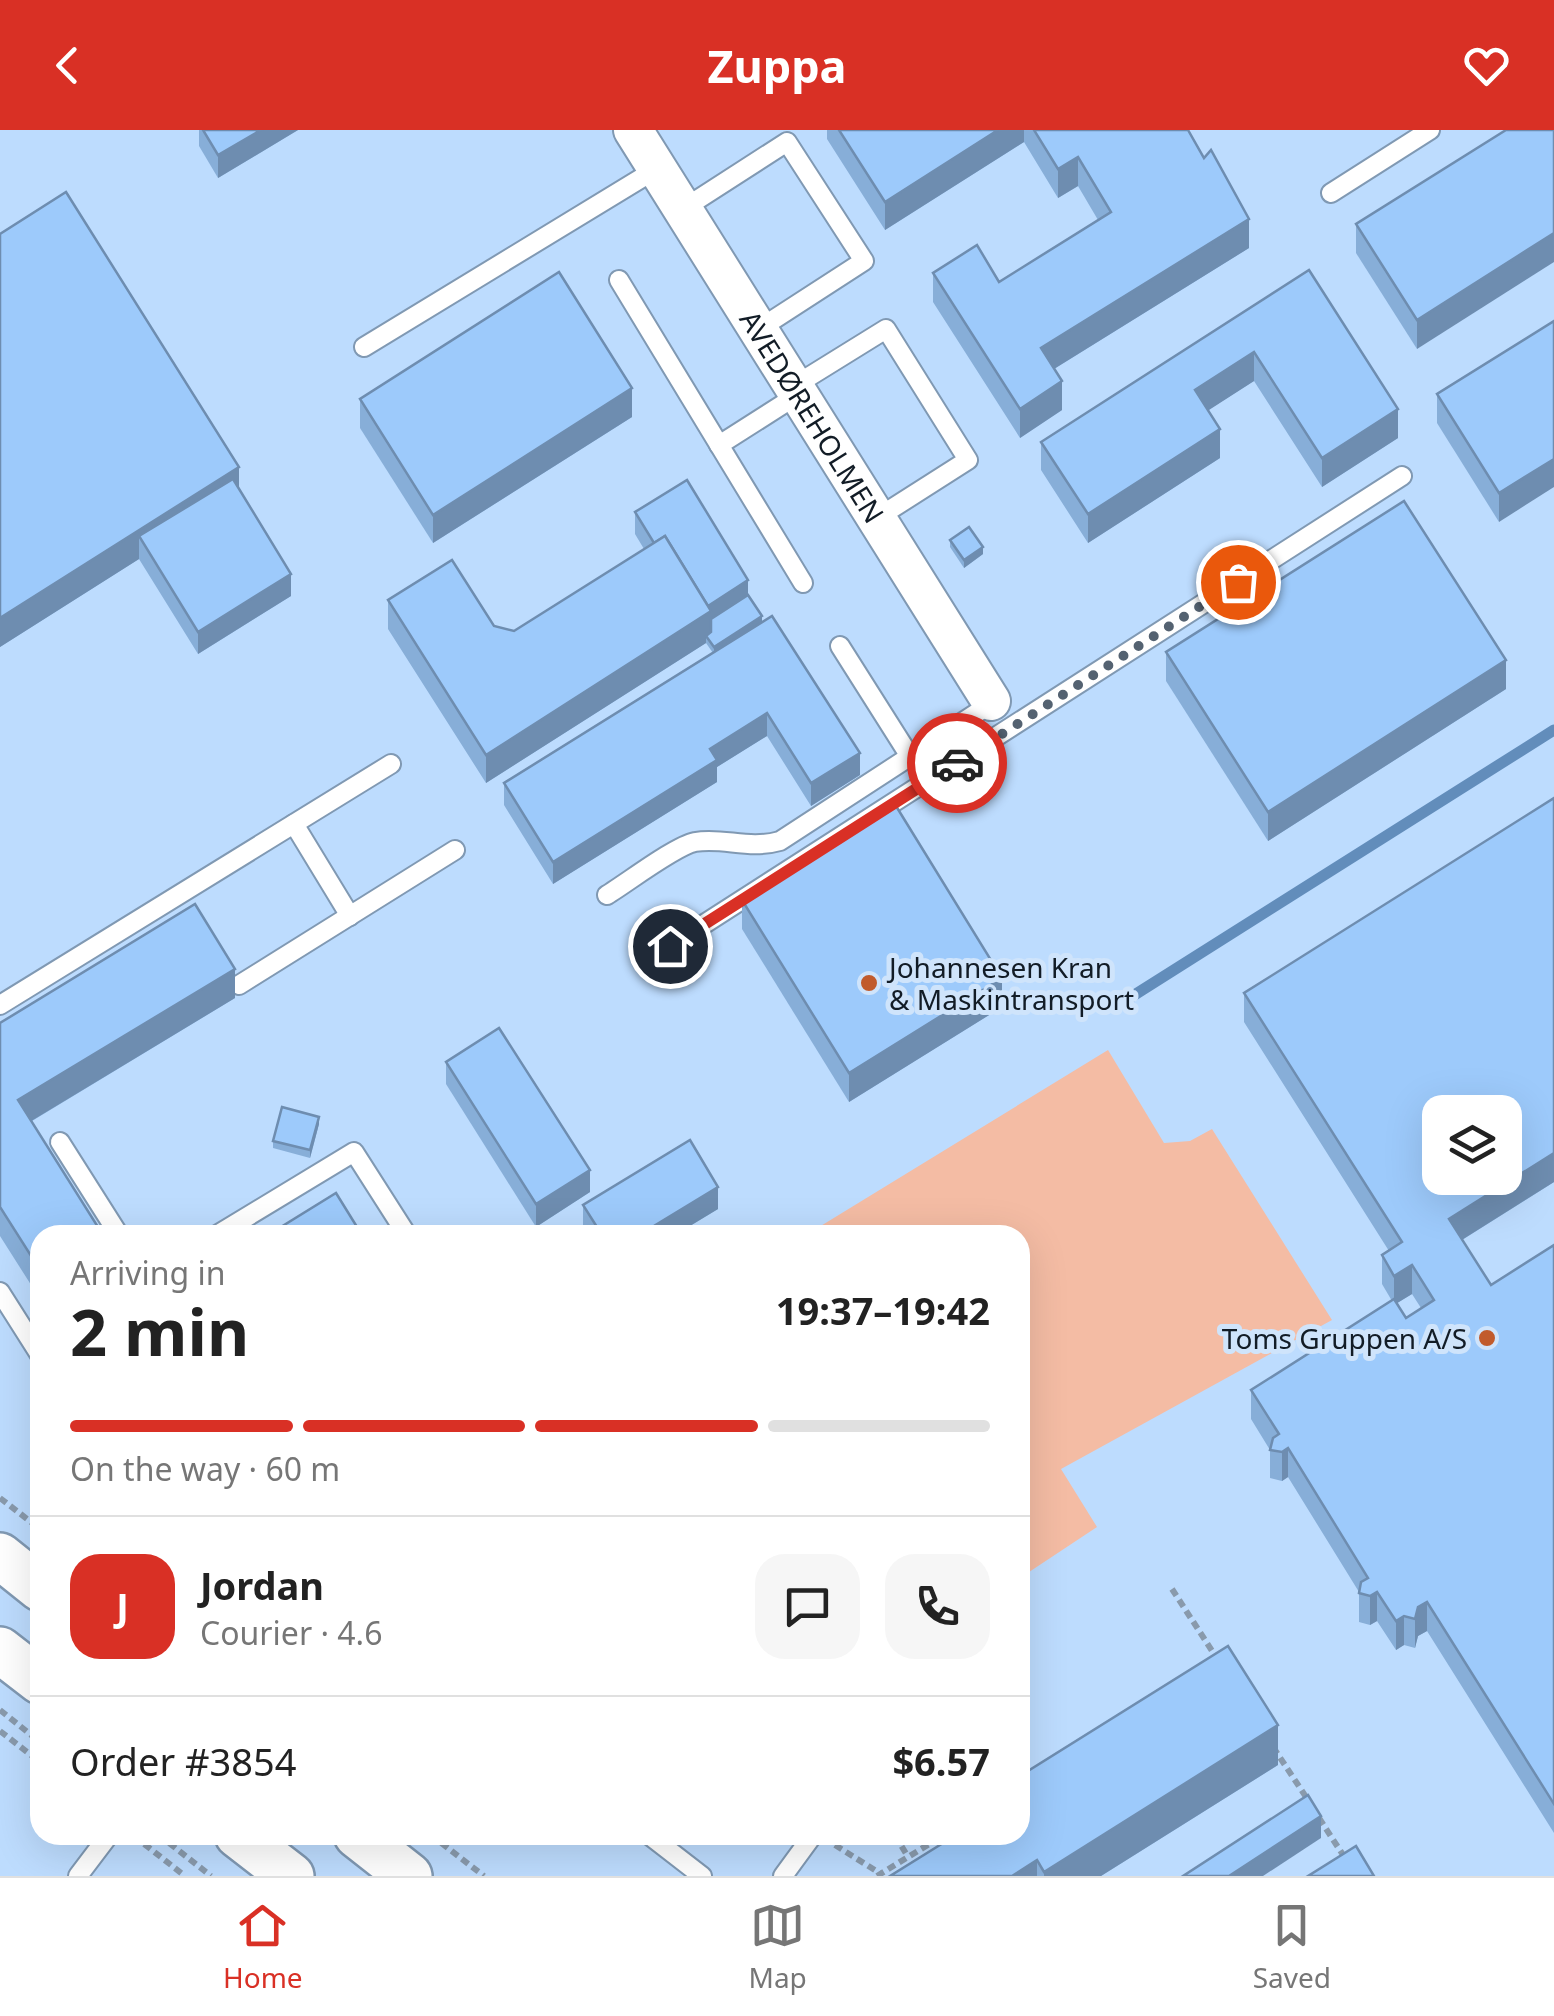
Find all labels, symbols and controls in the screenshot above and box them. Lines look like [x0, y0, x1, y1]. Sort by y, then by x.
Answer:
text: Zuppa [707, 35, 847, 96]
icon: back [40, 38, 95, 93]
icon: heart [1459, 38, 1514, 93]
street label: AVEDØREHOLMEN [732, 303, 893, 530]
pin [1196, 540, 1281, 625]
icon: bag [1211, 555, 1266, 610]
courier [907, 713, 1007, 813]
icon: car [930, 736, 985, 791]
pin [628, 904, 713, 989]
icon: home [643, 919, 698, 974]
place label: Johannesen Kran & Maskintransport [886, 948, 1134, 1018]
marker: Johannesen Kran & Maskintransport [858, 972, 880, 994]
map controls [1422, 1095, 1522, 1195]
button: layers [1422, 1095, 1522, 1195]
text: Arriving in [70, 1251, 225, 1294]
text: 19:37–19:42 [776, 1284, 990, 1336]
text: 2 min [70, 1287, 249, 1375]
place label: Toms Gruppen A/S [1222, 1319, 1467, 1357]
marker: Toms Gruppen A/S [1476, 1327, 1498, 1349]
text: On the way · 60 m [70, 1447, 340, 1490]
button: chat [755, 1554, 860, 1659]
button: phone [885, 1554, 990, 1659]
text: Jordan [200, 1559, 324, 1611]
text: J [116, 1580, 129, 1632]
text: Courier · 4.6 [200, 1611, 383, 1654]
text: Order #3854 [70, 1735, 296, 1787]
text: $6.57 [892, 1735, 990, 1787]
tab: Home [223, 1898, 303, 1996]
tab: Map [749, 1898, 807, 1996]
tab: Saved [1253, 1898, 1331, 1996]

